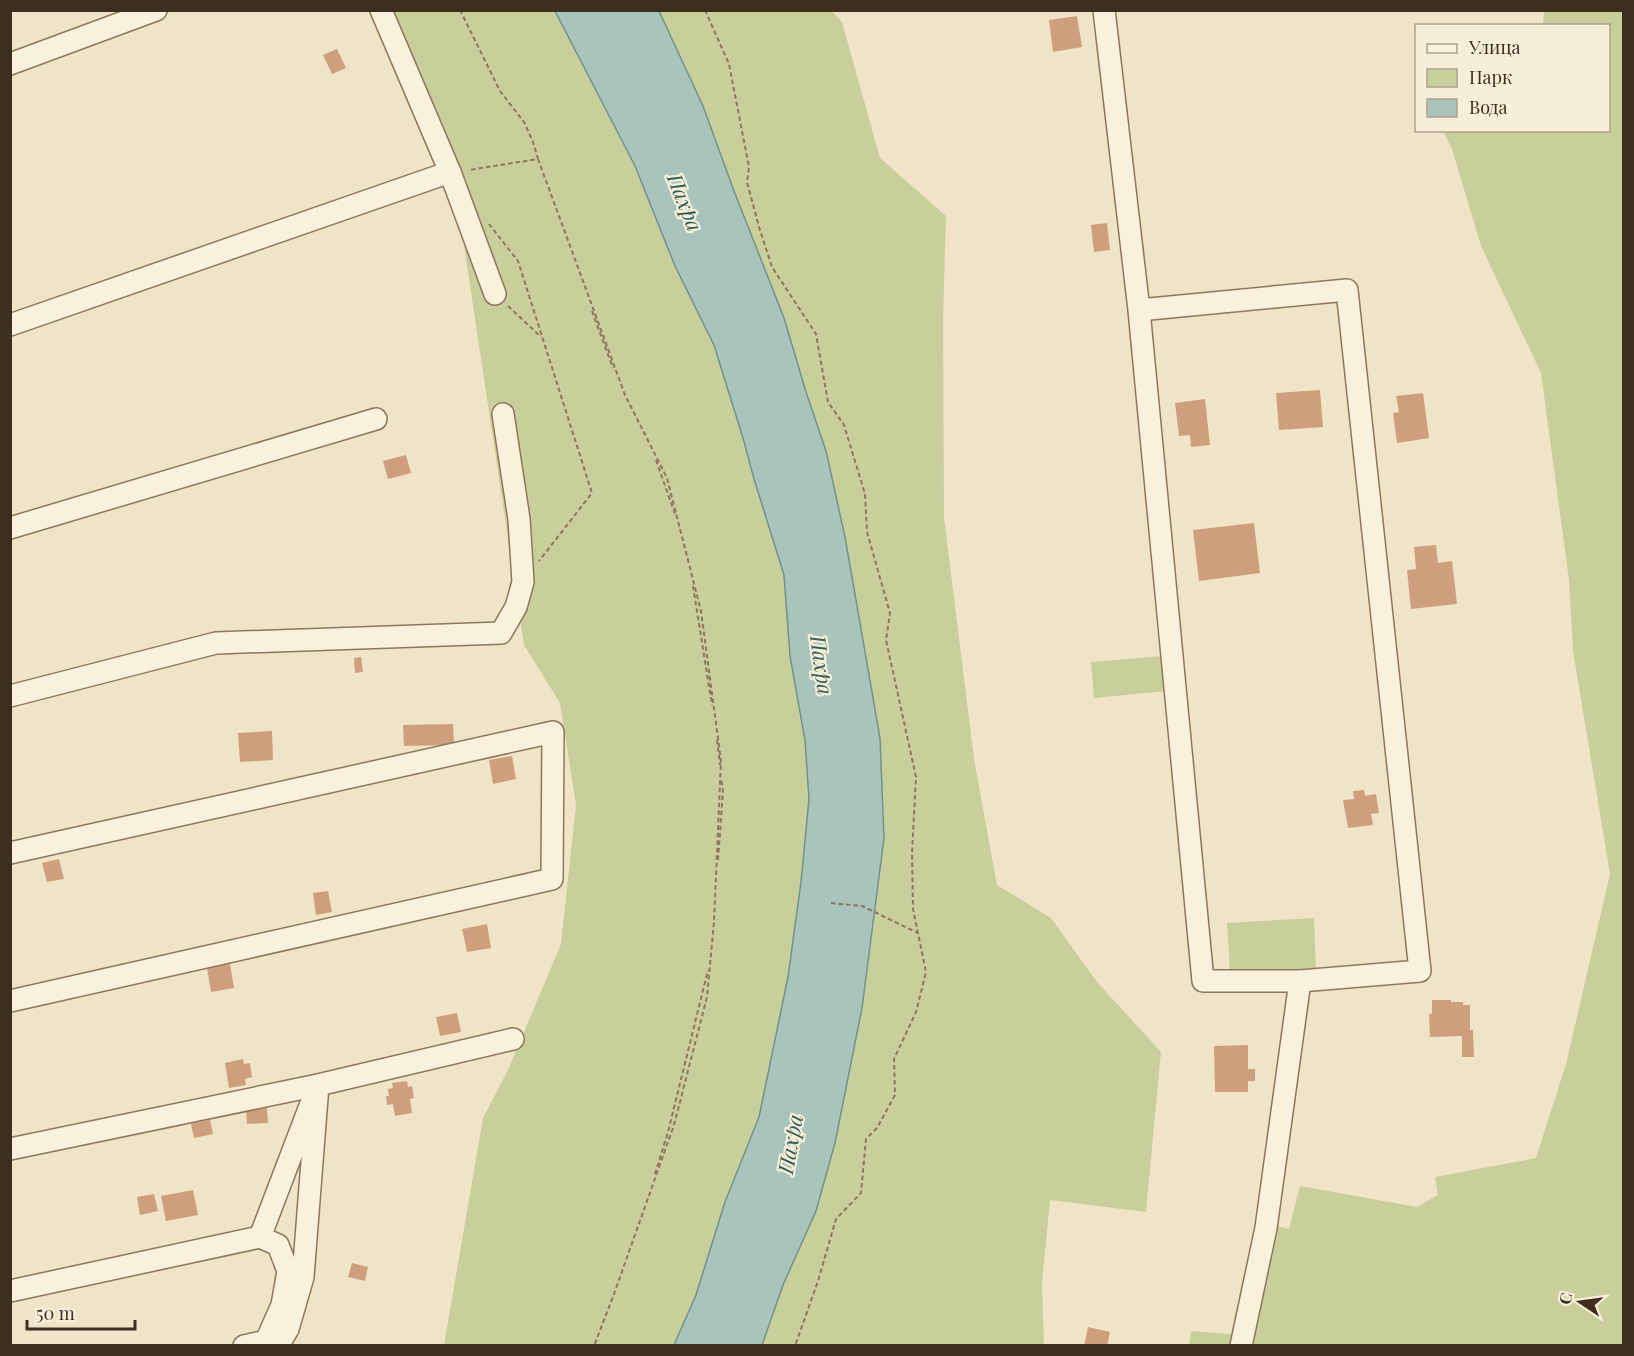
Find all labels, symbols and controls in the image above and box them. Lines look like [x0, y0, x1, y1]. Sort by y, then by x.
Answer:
legend [1415, 24, 1610, 132]
text: Улица [1468, 35, 1520, 59]
text: Парк [1469, 65, 1512, 89]
text: Вода [1469, 95, 1507, 119]
water label: Пахра [661, 168, 710, 235]
water label: Пахра [805, 632, 841, 697]
water label: Пахра [770, 1112, 808, 1177]
north arrow [1550, 1272, 1610, 1332]
text: С [1553, 1291, 1576, 1306]
scale bar [27, 1293, 135, 1331]
text: 50 m [36, 1301, 75, 1325]

